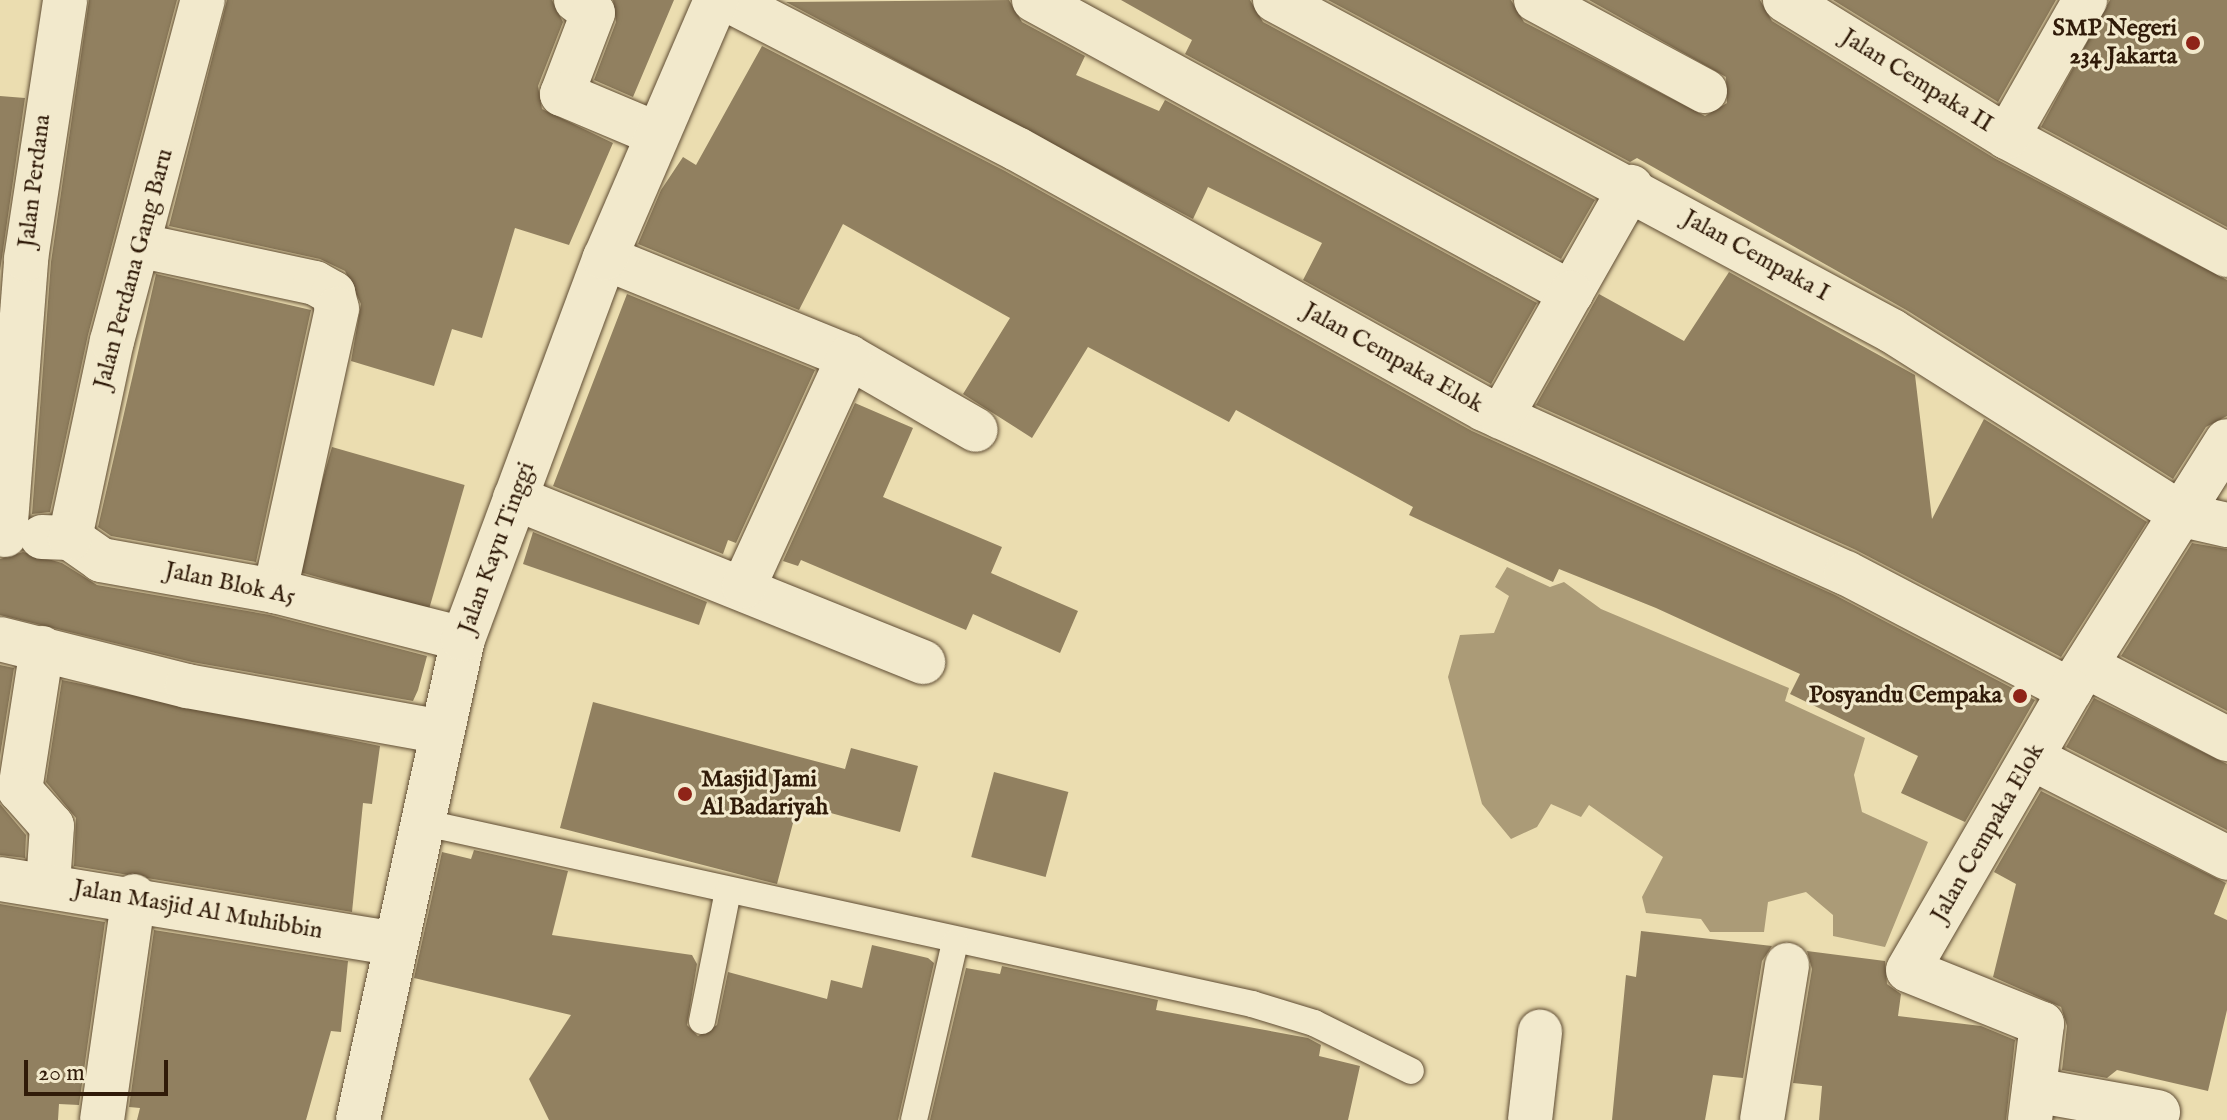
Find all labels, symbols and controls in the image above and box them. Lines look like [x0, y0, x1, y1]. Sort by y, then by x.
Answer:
place label: SMP Negeri 234 Jakarta [2053, 15, 2177, 71]
street label: Jalan Cempaka II [1836, 23, 1998, 139]
marker: SMP Negeri 234 Jakarta [2184, 34, 2202, 52]
street label: Jalan Perdana [13, 113, 57, 249]
street label: Jalan Perdana Gang Baru [88, 146, 180, 392]
street label: Jalan Cempaka I [1678, 204, 1834, 308]
street label: Jalan Cempaka Elok [1298, 296, 1488, 420]
street label: Jalan Kayu Tinggi [453, 458, 541, 638]
street label: Jalan Blok A5 [162, 556, 298, 612]
place label: Posyandu Cempaka [1809, 682, 2002, 710]
marker: Posyandu Cempaka [2009, 685, 2031, 707]
street label: Jalan Cempaka Elok [1925, 738, 2051, 928]
place label: Masjid Jami Al Badariyah [701, 766, 828, 822]
marker: Masjid Jami Al Badariyah [676, 785, 694, 803]
street label: Jalan Masjid Al Muhibbin [71, 874, 325, 946]
scale bar [28, 1044, 172, 1094]
text: 20 m [38, 1058, 85, 1089]

